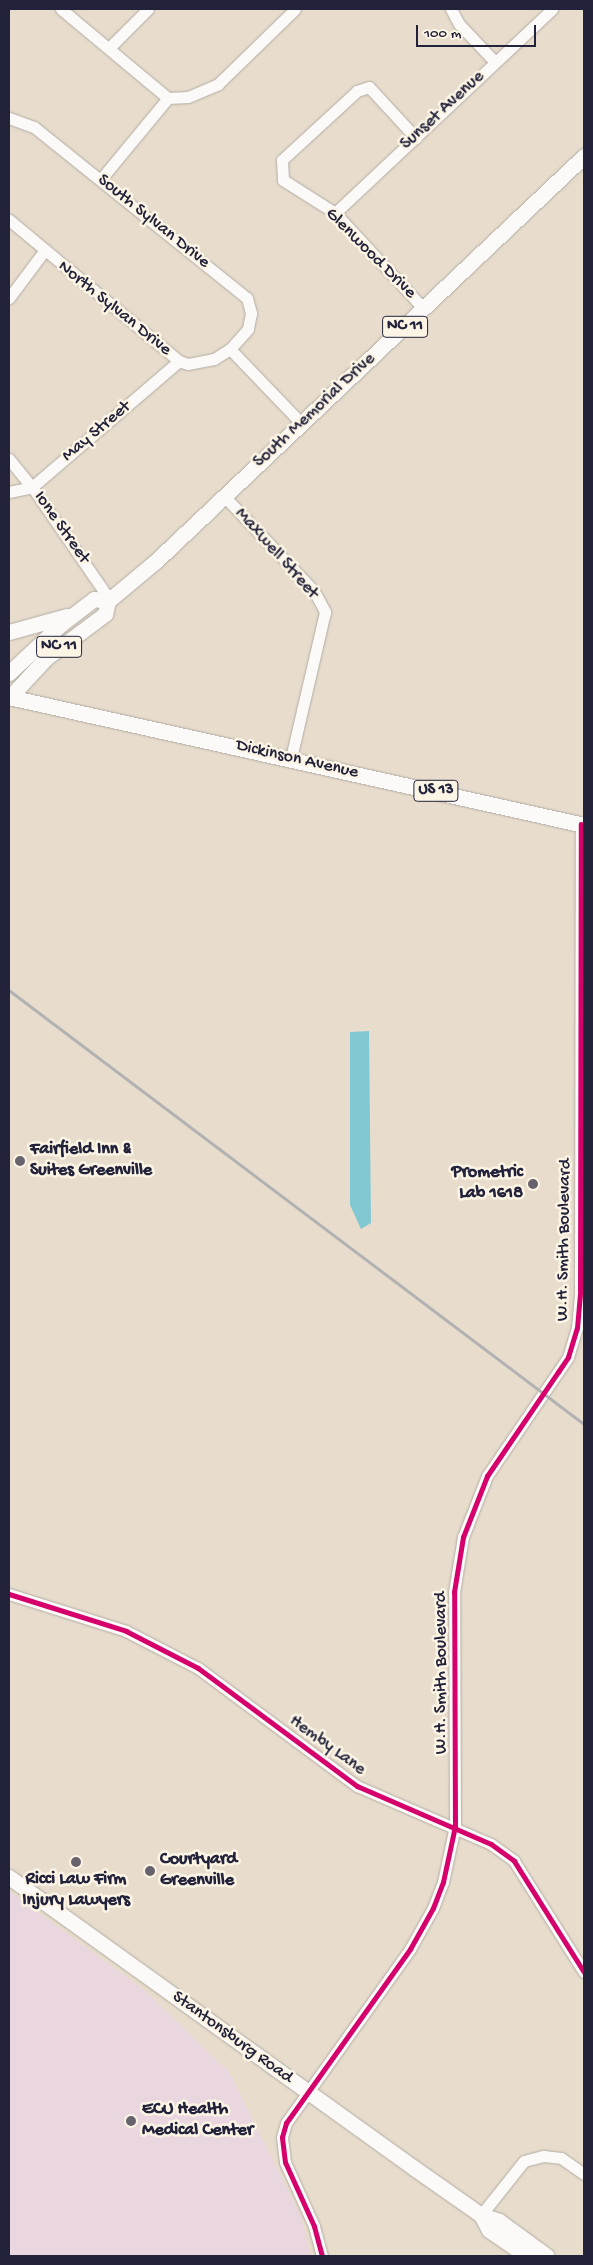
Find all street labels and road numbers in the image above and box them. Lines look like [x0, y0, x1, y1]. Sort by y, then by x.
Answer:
street label: Sunset Avenue [397, 67, 489, 155]
street label: South Sylvan Drive [92, 170, 214, 274]
street label: Glenwood Drive [320, 204, 420, 304]
street label: North Sylvan Drive [53, 257, 175, 361]
road number: NC 11 [381, 314, 429, 341]
street label: South Memorial Drive [249, 349, 381, 473]
street label: May Street [58, 397, 136, 467]
street label: Ione Street [28, 487, 94, 569]
street label: Maxwell Street [229, 504, 323, 604]
road number: NC 11 [35, 634, 83, 660]
street label: Dickinson Avenue [234, 735, 360, 785]
road number: US 13 [412, 778, 460, 804]
street label: W.H. Smith Boulevard [553, 1159, 577, 1321]
street label: W.H. Smith Boulevard [431, 1592, 453, 1754]
street label: Hemby Lane [284, 1711, 370, 1781]
street label: Stantonsburg Road [167, 1987, 297, 2089]

